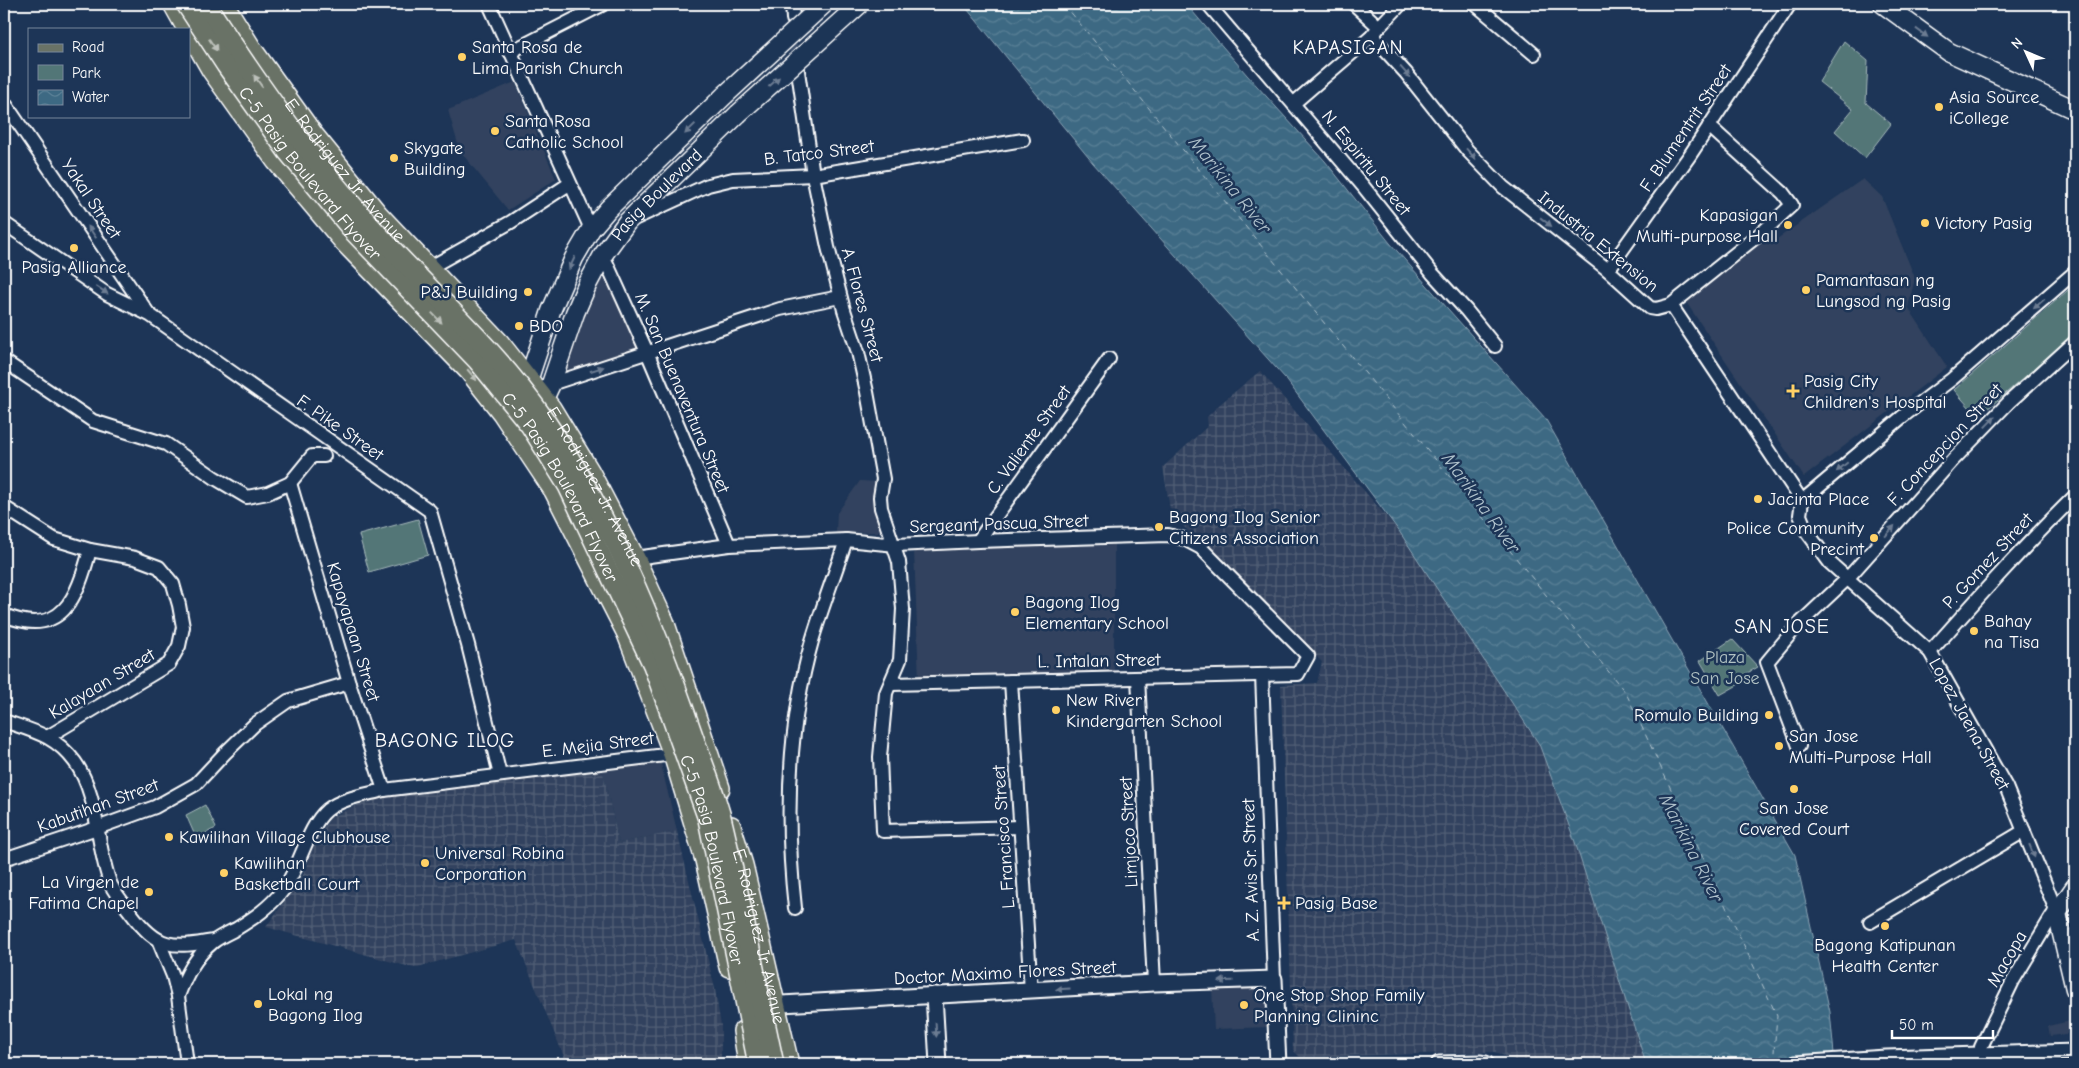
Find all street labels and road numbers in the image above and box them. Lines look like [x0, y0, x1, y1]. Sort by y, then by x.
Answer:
street label: F. Blumentrit Street [1636, 60, 1737, 196]
street label: C-5 Pasig Boulevard Flyover [234, 83, 386, 265]
street label: E. Rodriguez Jr. Avenue [280, 94, 410, 247]
street label: N. Espiritu Street [1317, 106, 1415, 220]
street label: B. Tatco Street [763, 136, 876, 170]
street label: Pasig Boulevard [606, 144, 707, 245]
street label: Yakal Street [57, 155, 126, 244]
street label: Industria Extension [1534, 187, 1662, 297]
street label: A. Flores Street [837, 246, 888, 365]
street label: M. San Buenaventura Street [630, 290, 734, 497]
street label: F. Concepcion Street [1883, 379, 2008, 510]
street label: C. Valiente Street [982, 381, 1076, 499]
street label: C-5 Pasig Boulevard Flyover [497, 388, 623, 586]
street label: F. Pike Street [293, 390, 388, 466]
street label: E. Rodriguez Jr. Avenue [542, 403, 648, 569]
street label: P. Gomez Street [1938, 508, 2038, 613]
street label: Sergeant Pascua Street [909, 510, 1090, 538]
street label: Kapayapaan Street [322, 560, 384, 705]
street label: Kalayaan Street [45, 644, 160, 724]
street label: L. Intalan Street [1037, 649, 1161, 673]
street label: Lopez Jaena Street [1924, 654, 2014, 794]
street label: E. Mejia Street [541, 728, 656, 762]
street label: C-5 Pasig Boulevard Flyover [675, 752, 748, 968]
street label: L. Francisco Street [988, 764, 1019, 909]
street label: Kabutihan Street [35, 774, 162, 838]
street label: Limjoco Street [1116, 775, 1142, 888]
street label: A. Z. Avis Sr. Street [1238, 797, 1264, 942]
street label: E. Rodriguez Jr. Avenue [728, 846, 790, 1026]
street label: Macopa [1983, 927, 2031, 991]
street label: Doctor Maximo Flores Street [893, 957, 1117, 989]

